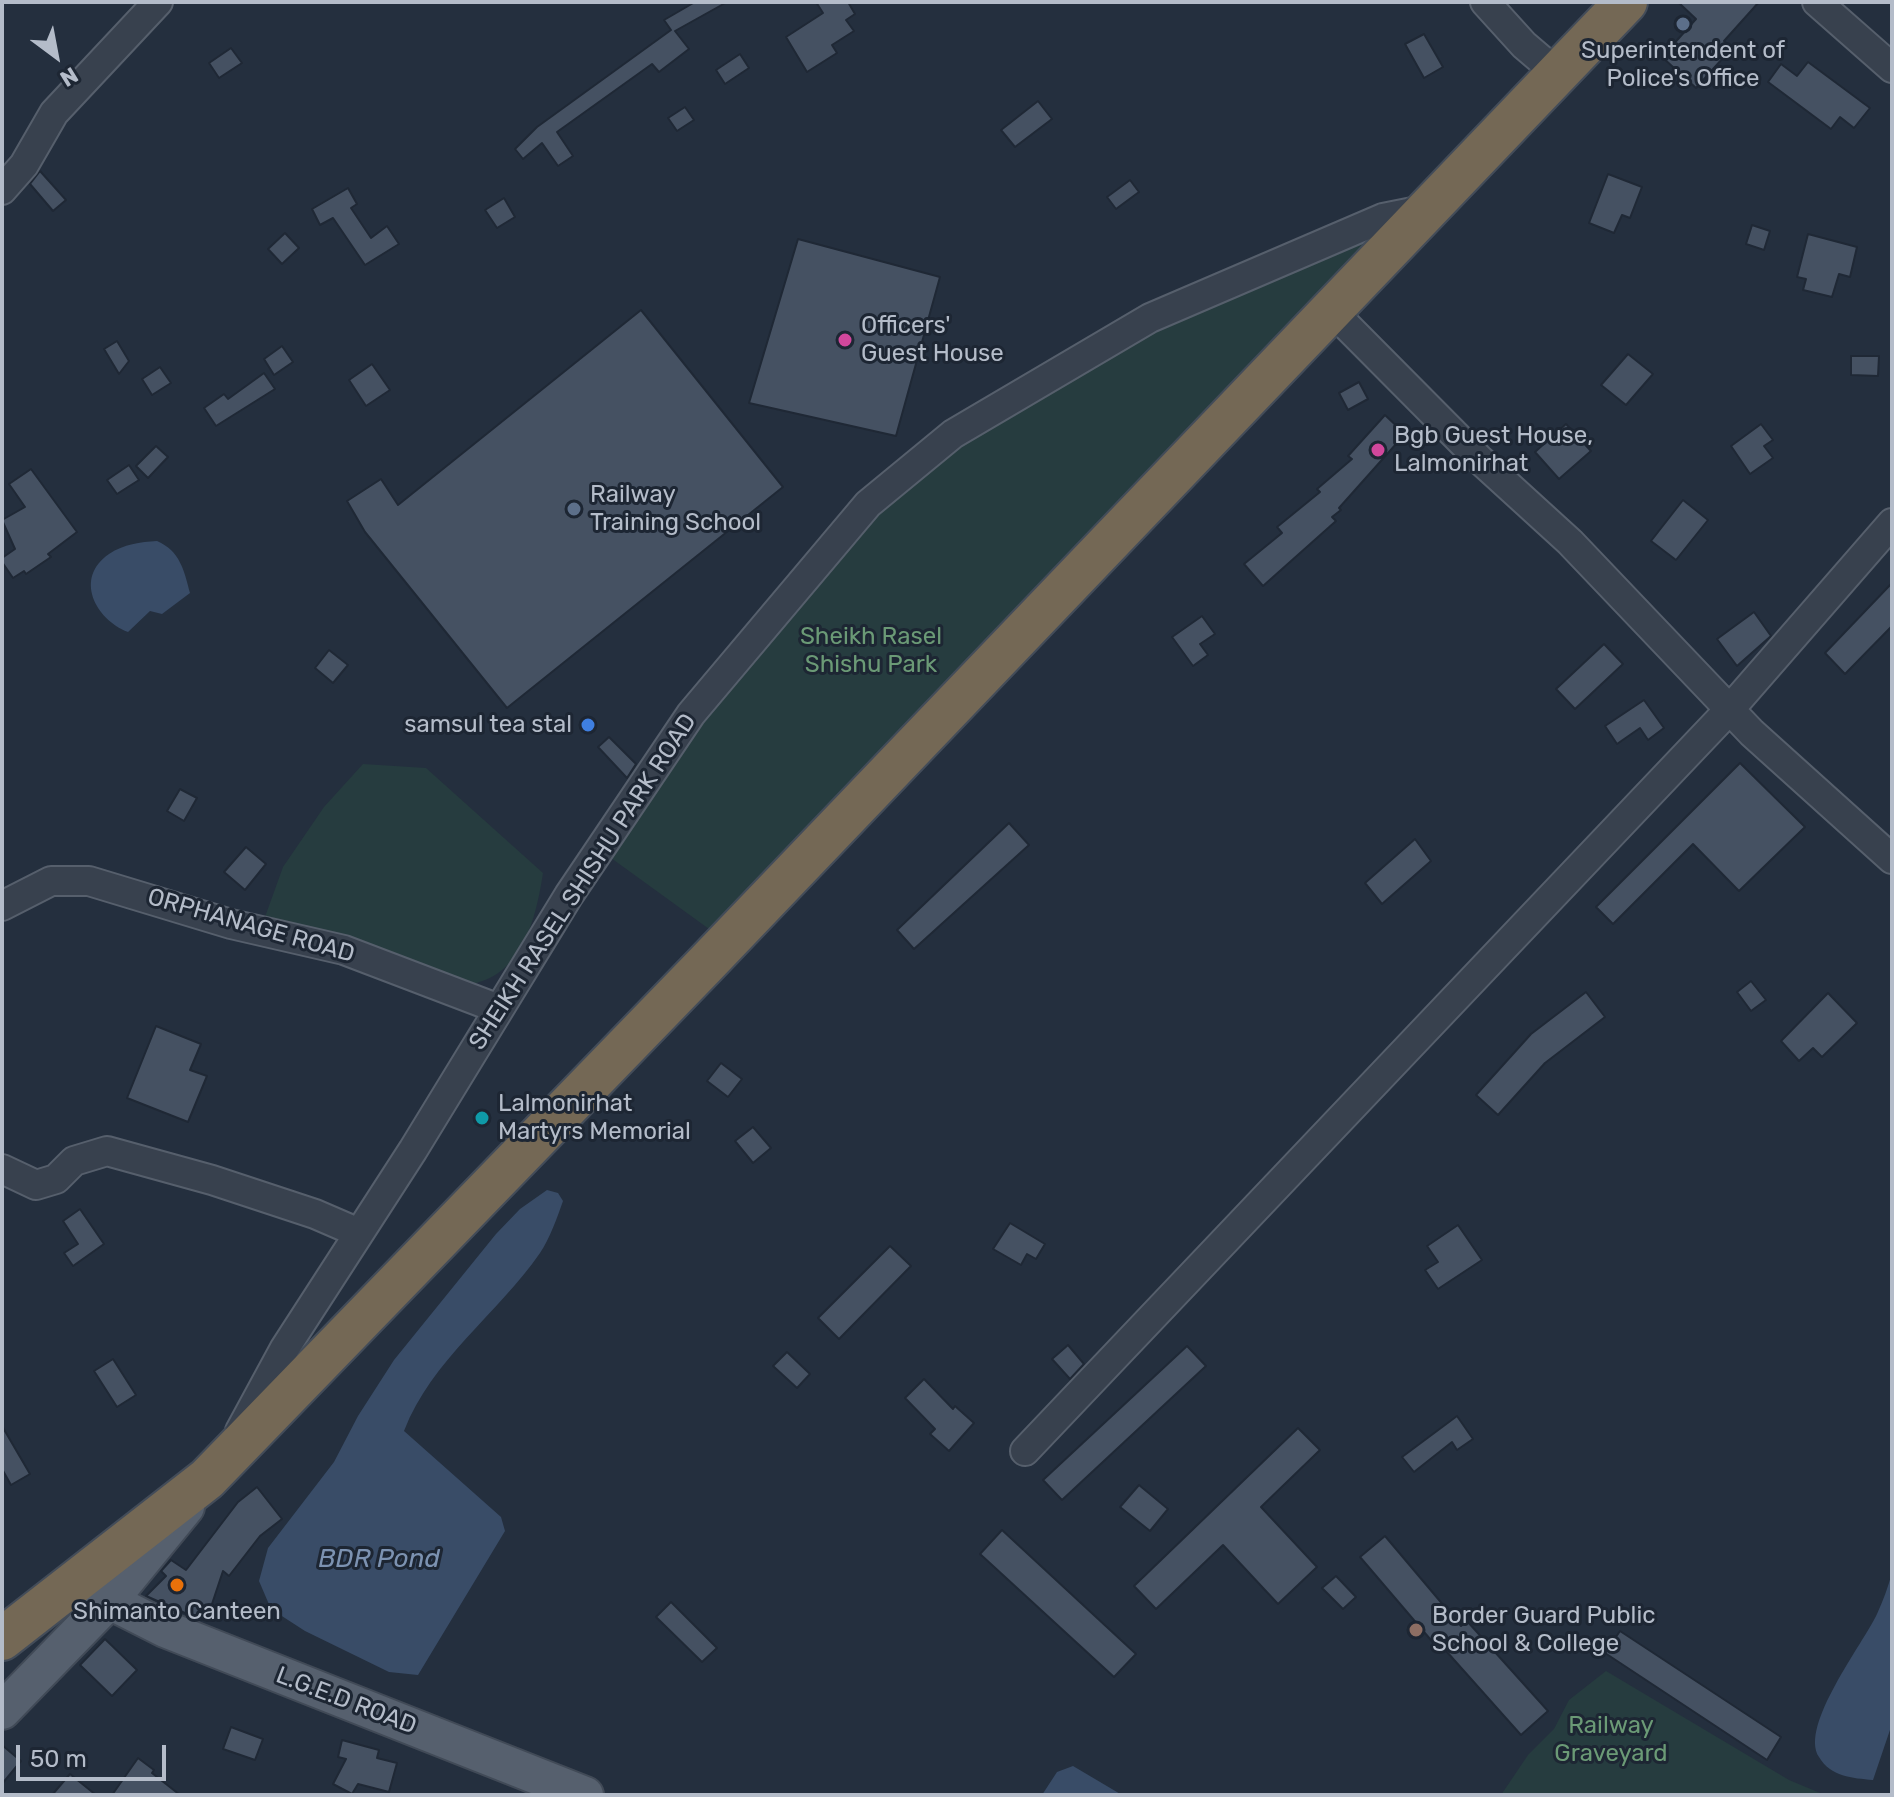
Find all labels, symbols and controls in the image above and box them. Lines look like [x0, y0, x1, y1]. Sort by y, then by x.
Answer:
marker: Superintendent of Police's Office [1674, 15, 1692, 33]
north arrow [16, 16, 96, 96]
place label: Superintendent of Police's Office [1581, 37, 1785, 93]
text: N [55, 61, 83, 92]
place label: Officers' Guest House [861, 312, 1004, 368]
marker: Officers' Guest House [836, 331, 854, 349]
place label: Bgb Guest House, Lalmonirhat [1394, 422, 1593, 478]
marker: Bgb Guest House, Lalmonirhat [1369, 441, 1387, 459]
place label: Railway Training School [590, 481, 761, 537]
marker: Railway Training School [565, 500, 583, 518]
park label: Sheikh Rasel Shishu Park [800, 623, 942, 679]
street label: SHEIKH RASEL SHISHU PARK ROAD [463, 708, 703, 1056]
place label: samsul tea stal [404, 711, 572, 739]
marker: samsul tea stal [579, 716, 597, 734]
street label: ORPHANAGE ROAD [144, 883, 358, 969]
place label: Lalmonirhat Martyrs Memorial [498, 1090, 691, 1146]
marker: Lalmonirhat Martyrs Memorial [473, 1109, 491, 1127]
water label: BDR Pond [318, 1543, 440, 1575]
marker: Shimanto Canteen [168, 1576, 186, 1594]
place label: Shimanto Canteen [73, 1598, 281, 1626]
place label: Border Guard Public School & College [1432, 1602, 1655, 1658]
marker: Border Guard Public School & College [1407, 1621, 1425, 1639]
street label: L.G.E.D ROAD [272, 1661, 420, 1741]
park label: Railway Graveyard [1554, 1712, 1668, 1768]
scale bar [20, 1729, 170, 1779]
text: 50 m [30, 1745, 87, 1773]

